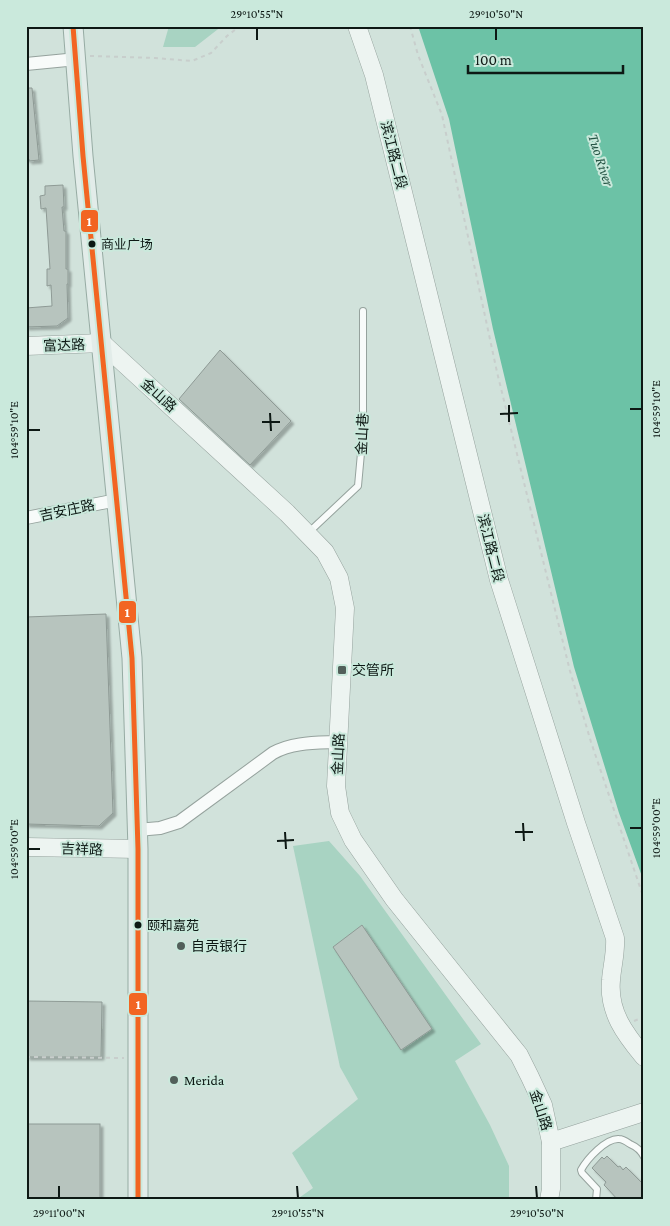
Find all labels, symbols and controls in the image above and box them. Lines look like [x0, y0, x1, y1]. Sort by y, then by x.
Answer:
text: 29°10'55"N [230, 7, 284, 21]
text: 29°10'50"N [469, 7, 523, 21]
scale bar [468, 42, 622, 74]
text: 100 m [475, 52, 512, 68]
street label: 滨江路二段 [378, 119, 410, 191]
water label: Tuo River [585, 132, 617, 189]
line badge: 1 [80, 209, 99, 233]
text: 1 [86, 213, 92, 229]
place label: 商业广场 [101, 237, 153, 252]
marker: 商业广场 [87, 239, 97, 249]
street label: 富达路 [43, 336, 85, 354]
street label: 金山路 [138, 375, 180, 415]
text: 104°59'10"E [649, 380, 663, 438]
text: 104°59'10"E [7, 401, 21, 459]
street label: 金山巷 [353, 413, 371, 455]
street label: 吉安庄路 [38, 496, 96, 524]
street label: 滨江路二段 [475, 512, 507, 584]
line badge: 1 [118, 600, 137, 624]
text: 1 [124, 604, 130, 620]
place label: 交管所 [352, 662, 394, 678]
marker: 交管所 [336, 664, 348, 676]
street label: 金山路 [329, 733, 347, 775]
text: 104°59'00"E [649, 798, 663, 858]
text: 104°59'00"E [7, 819, 21, 879]
street label: 吉祥路 [61, 840, 103, 858]
place label: 颐和嘉苑 [147, 918, 199, 933]
marker: 颐和嘉苑 [133, 920, 143, 930]
place label: 自贡银行 [191, 938, 247, 954]
marker: 自贡银行 [175, 940, 187, 952]
line badge: 1 [128, 992, 148, 1016]
text: 1 [135, 996, 141, 1012]
place label: Merida [184, 1072, 225, 1088]
marker: Merida [168, 1074, 180, 1086]
street label: 金山路 [527, 1088, 555, 1132]
text: 29°11'00"N [33, 1206, 85, 1220]
text: 29°10'55"N [271, 1206, 325, 1220]
text: 29°10'50"N [510, 1206, 564, 1220]

